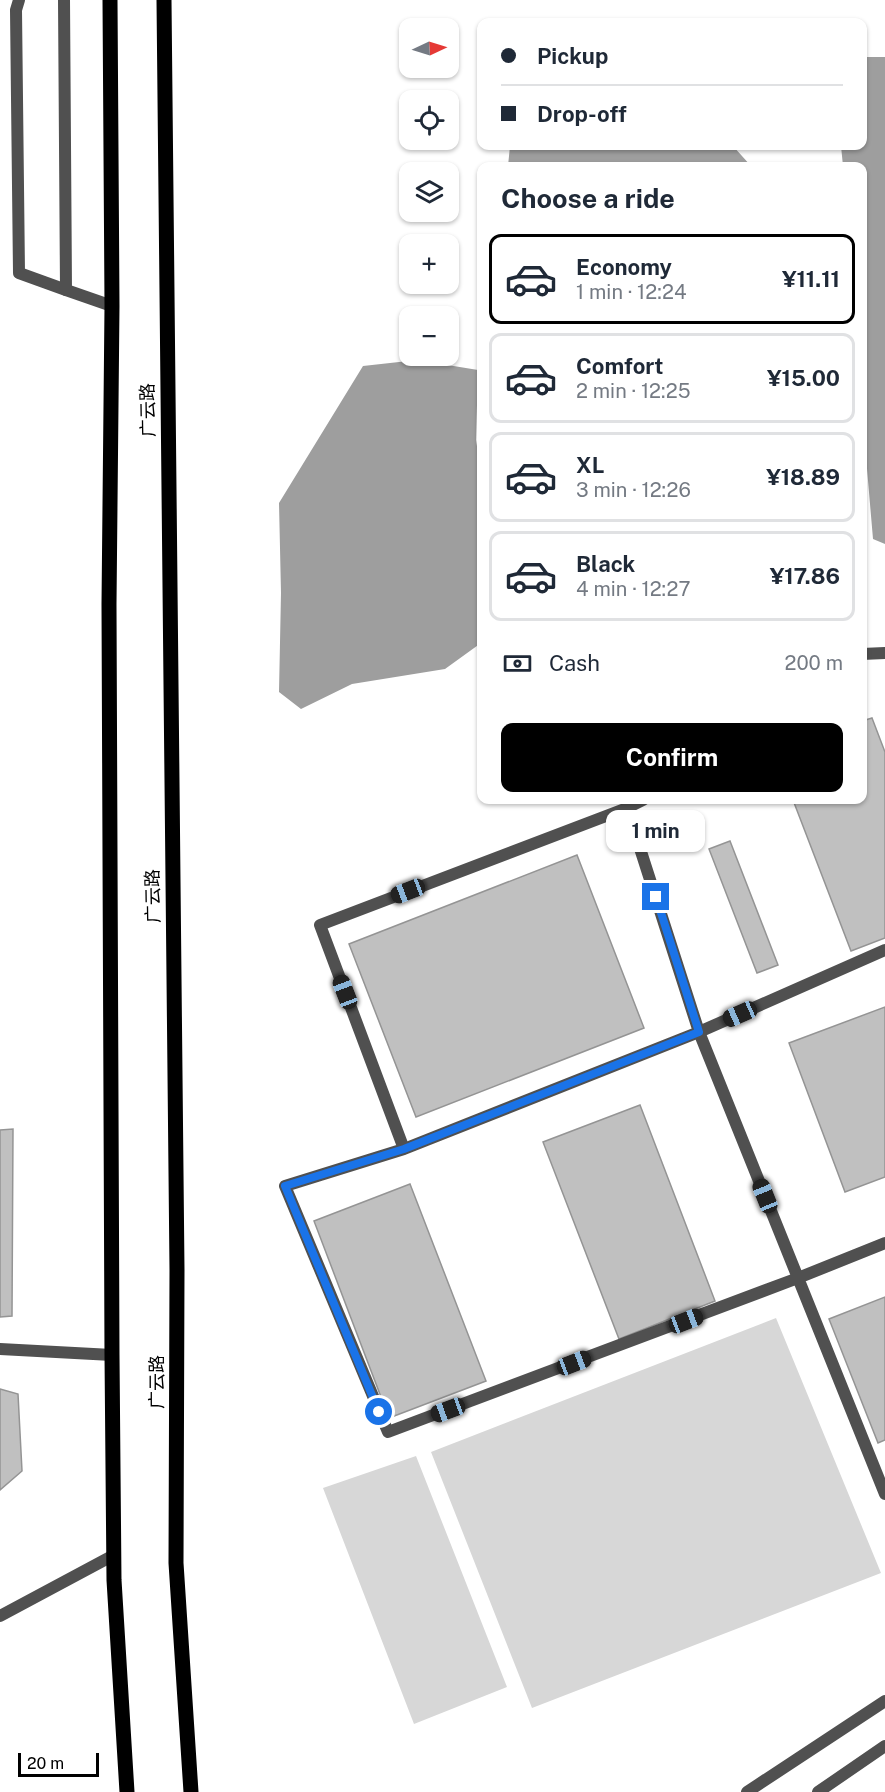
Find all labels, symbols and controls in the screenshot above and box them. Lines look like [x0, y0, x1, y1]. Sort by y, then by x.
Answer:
north arrow [399, 18, 459, 78]
map controls [399, 18, 459, 366]
text: Pickup [537, 43, 608, 69]
button: locate [399, 90, 459, 150]
text: Drop-off [537, 101, 627, 127]
button: layers [399, 162, 459, 222]
text: Choose a ride [501, 182, 675, 214]
button: + [399, 234, 459, 294]
icon: car [504, 252, 558, 306]
text: Economy [576, 254, 672, 280]
text: ¥11.11 [782, 266, 840, 292]
text: 1 min · 12:24 [576, 280, 687, 304]
button: − [399, 306, 459, 366]
icon: car [504, 351, 558, 405]
text: Comfort [576, 353, 663, 379]
text: ¥15.00 [767, 365, 840, 391]
text: 2 min · 12:25 [576, 379, 691, 403]
street label: 广云路 [137, 383, 158, 437]
icon: car [504, 450, 558, 504]
text: XL [576, 452, 604, 478]
text: ¥18.89 [766, 464, 840, 490]
text: 3 min · 12:26 [576, 478, 691, 502]
icon: car [504, 549, 558, 603]
text: Black [576, 551, 635, 577]
text: ¥17.86 [770, 563, 840, 589]
text: 4 min · 12:27 [576, 577, 690, 601]
icon: cash [501, 647, 534, 680]
text: Cash [549, 650, 600, 676]
text: 200 m [785, 651, 843, 675]
button: Confirm [501, 723, 843, 792]
callout: 1 min [606, 810, 706, 852]
text: 1 min [631, 819, 680, 843]
street label: 广云路 [142, 869, 163, 923]
car [388, 876, 428, 906]
route end [642, 883, 669, 910]
car [330, 972, 360, 1012]
car [720, 998, 760, 1030]
car [750, 1176, 780, 1216]
car [666, 1306, 706, 1336]
car [554, 1348, 594, 1378]
street label: 广云路 [146, 1355, 167, 1409]
car [428, 1395, 468, 1425]
route start [365, 1398, 392, 1425]
scale bar [18, 1750, 99, 1778]
text: 20 m [27, 1754, 64, 1773]

